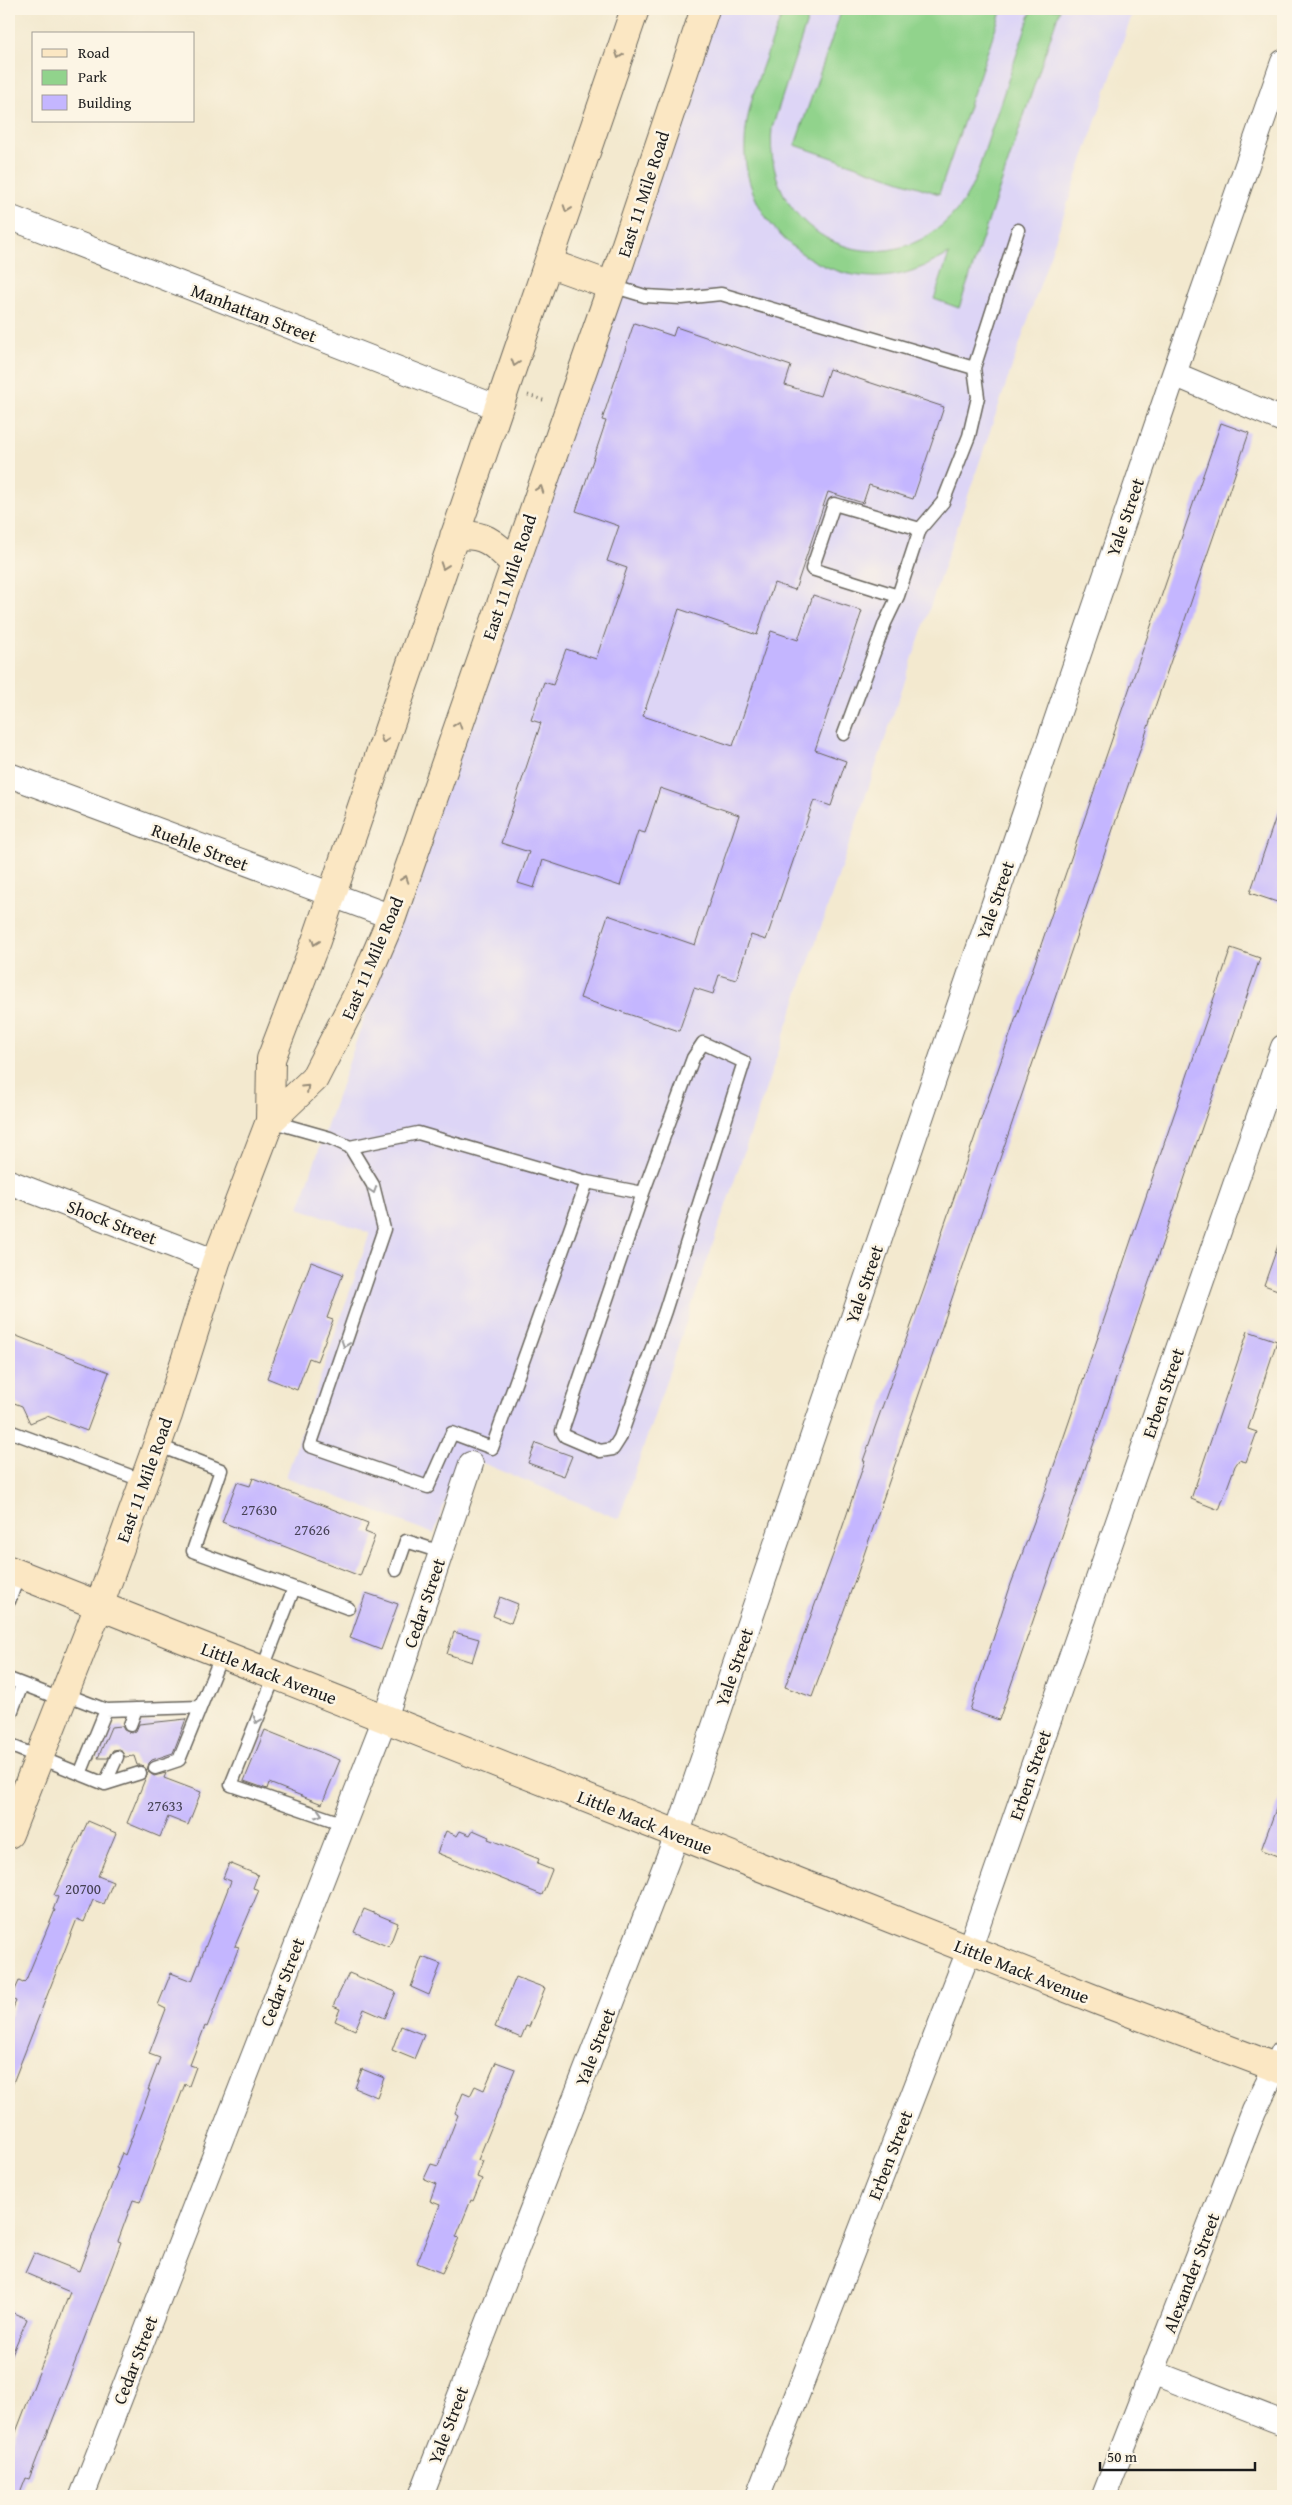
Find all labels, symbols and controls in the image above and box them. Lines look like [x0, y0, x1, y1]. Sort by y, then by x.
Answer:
legend [32, 32, 195, 122]
text: Road [78, 42, 109, 63]
one-way arrow [615, 50, 625, 59]
text: Park [78, 66, 107, 87]
text: Building [78, 92, 132, 113]
street label: East 11 Mile Road [610, 127, 676, 261]
one-way arrow [563, 204, 573, 212]
street label: Manhattan Street [187, 277, 321, 350]
one-way arrow [511, 358, 521, 366]
street label: Yale Street [1099, 474, 1151, 560]
one-way arrow [534, 485, 544, 494]
street label: East 11 Mile Road [475, 510, 543, 643]
one-way arrow [440, 561, 450, 569]
one-way arrow [452, 721, 462, 730]
one-way arrow [380, 735, 390, 743]
street label: Ruehle Street [148, 816, 253, 878]
street label: Yale Street [969, 857, 1021, 943]
one-way arrow [399, 875, 409, 884]
street label: East 11 Mile Road [334, 892, 410, 1024]
one-way arrow [311, 937, 321, 946]
one-way arrow [300, 1085, 309, 1094]
one-way arrow [368, 1185, 378, 1193]
street label: Shock Street [63, 1192, 162, 1252]
street label: Yale Street [838, 1241, 890, 1327]
one-way arrow [340, 1339, 350, 1348]
street label: Erben Street [1135, 1344, 1191, 1442]
street label: East 11 Mile Road [109, 1413, 179, 1546]
house number: 27630 [241, 1499, 277, 1520]
house number: 27626 [294, 1519, 330, 1540]
street label: Cedar Street [396, 1554, 452, 1651]
street label: Yale Street [708, 1624, 760, 1710]
street label: Little Mack Avenue [197, 1635, 341, 1711]
one-way arrow [253, 1716, 263, 1724]
street label: Erben Street [1002, 1726, 1058, 1824]
street label: Little Mack Avenue [573, 1783, 717, 1861]
house number: 27633 [147, 1795, 183, 1816]
one-way arrow [315, 1809, 323, 1819]
house number: 20700 [65, 1878, 101, 1899]
street label: Little Mack Avenue [950, 1932, 1094, 2010]
street label: Cedar Street [253, 1933, 312, 2030]
street label: Yale Street [568, 2004, 622, 2090]
street label: Erben Street [861, 2106, 920, 2204]
street label: Alexander Street [1156, 2208, 1227, 2337]
street label: Cedar Street [106, 2311, 165, 2408]
street label: Yale Street [421, 2382, 475, 2468]
scale bar [1100, 2440, 1254, 2472]
text: 50 m [1107, 2446, 1138, 2467]

